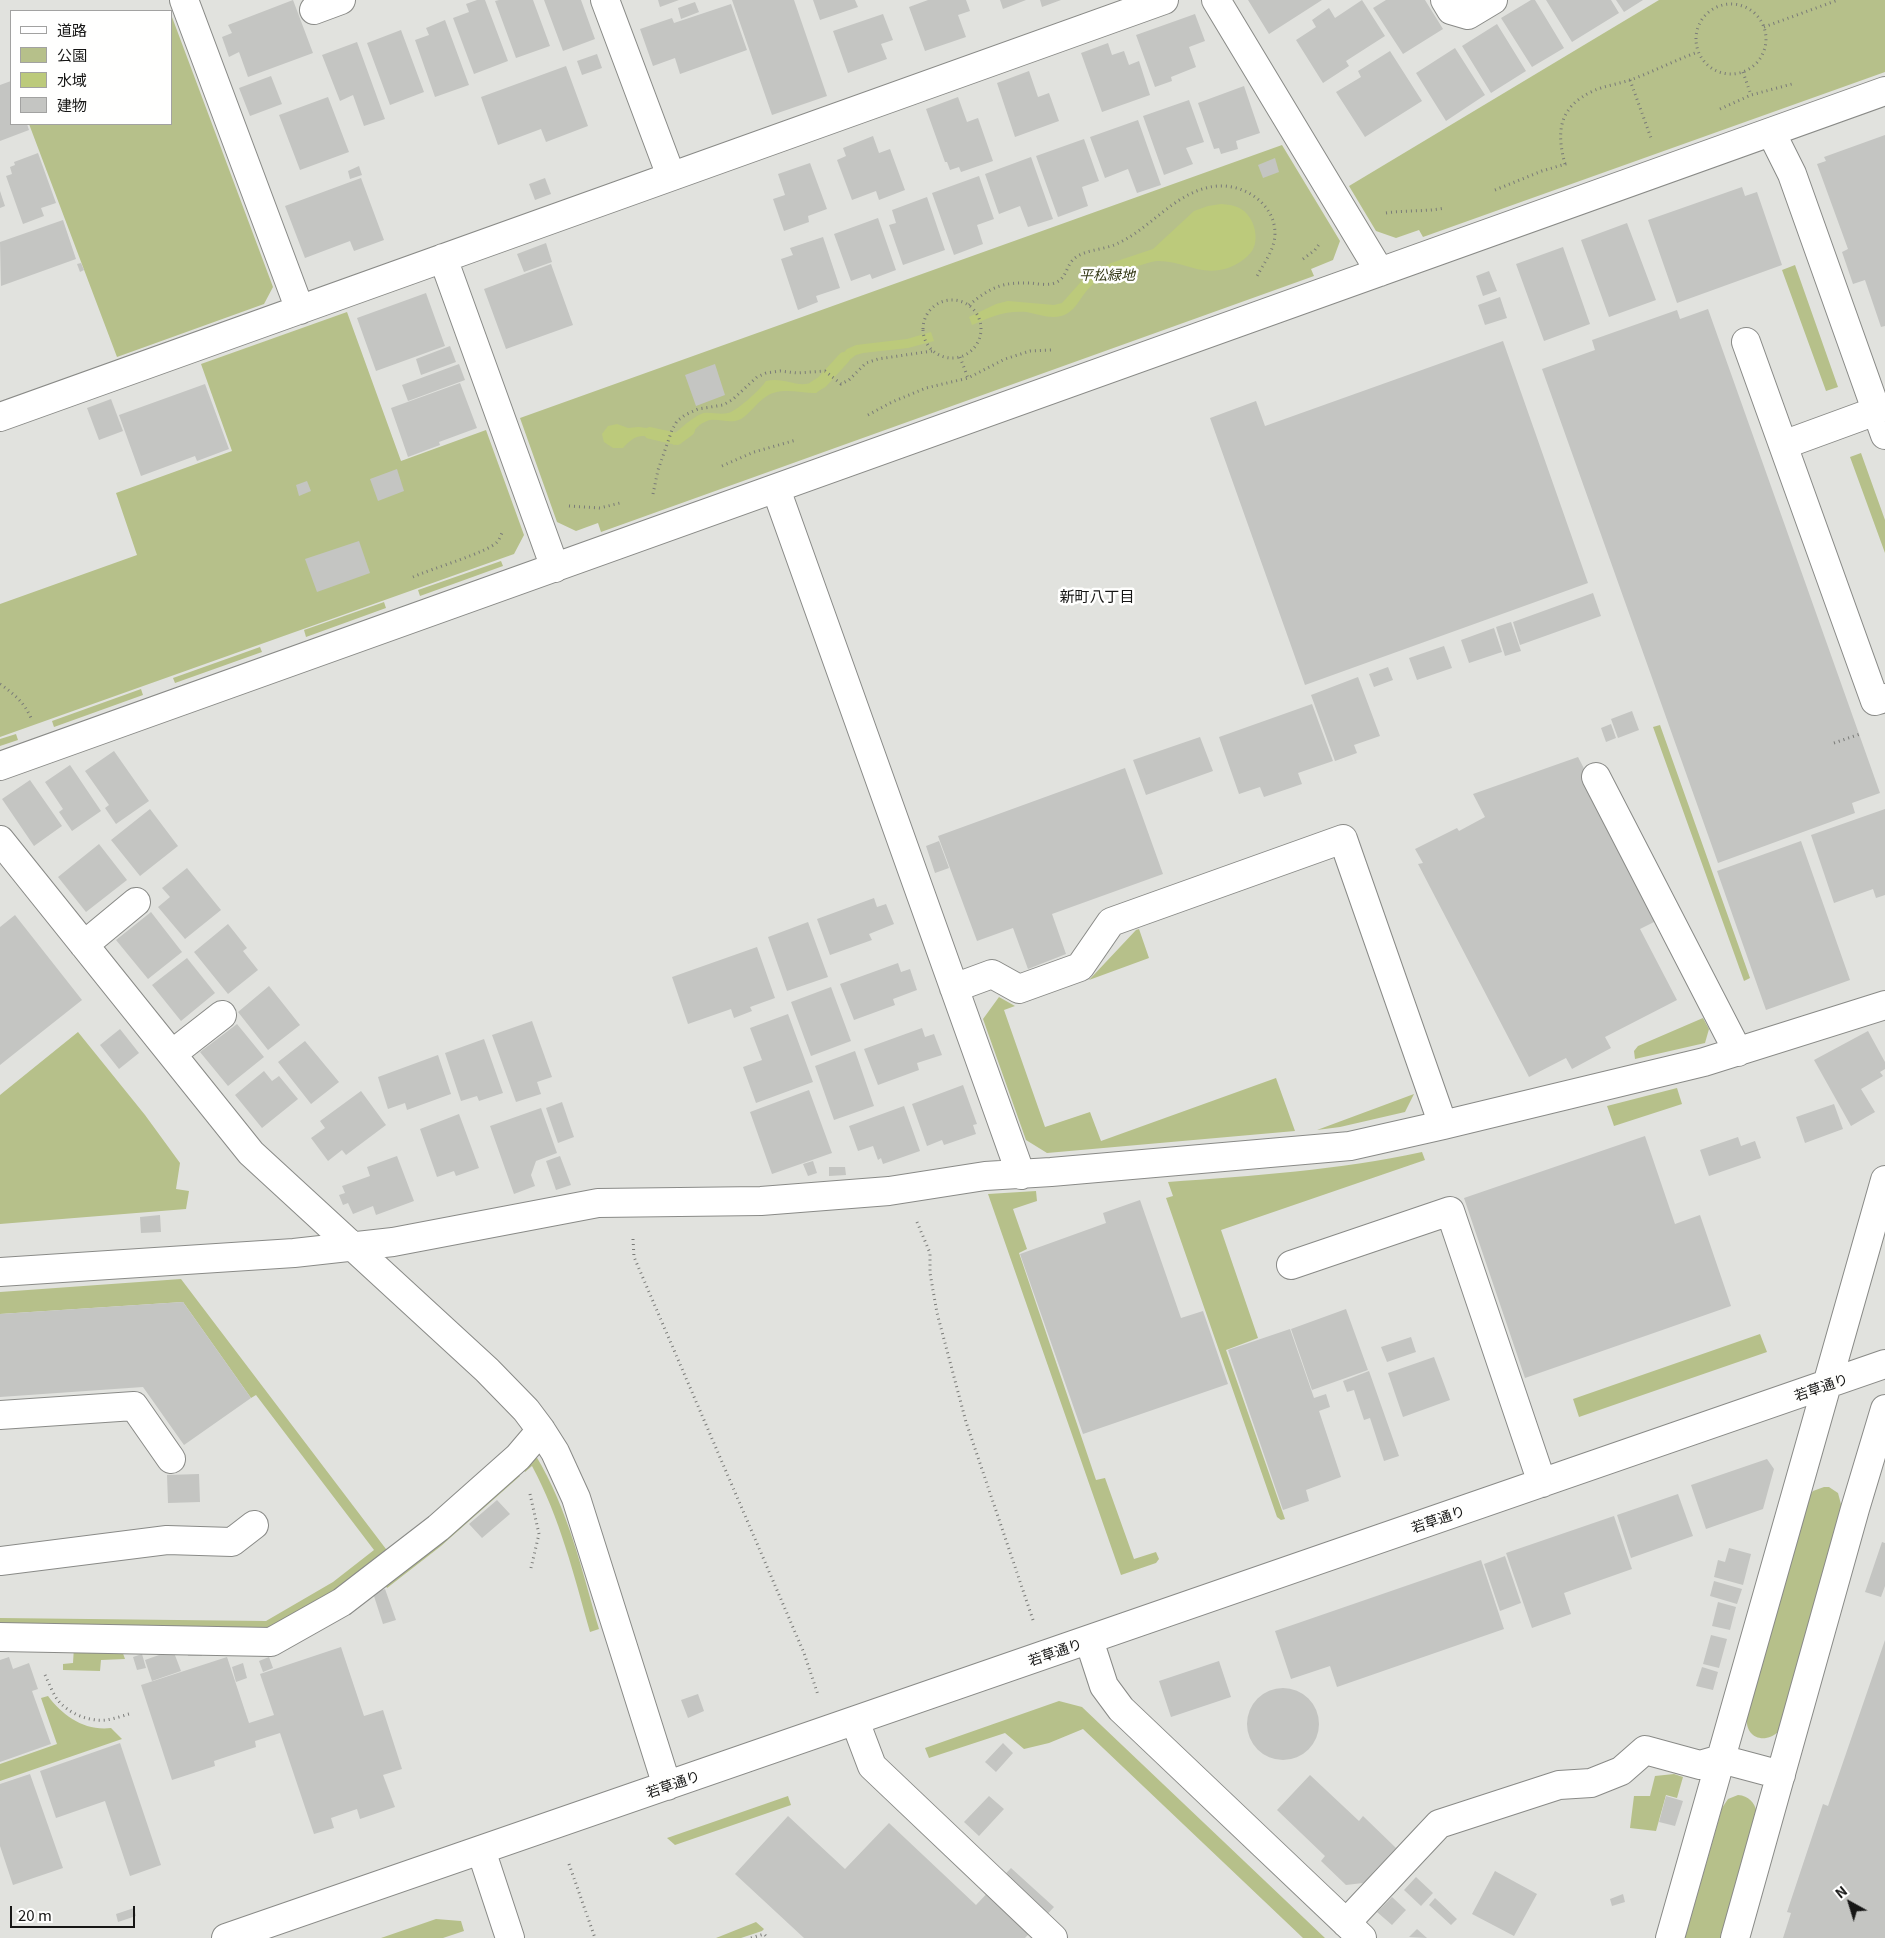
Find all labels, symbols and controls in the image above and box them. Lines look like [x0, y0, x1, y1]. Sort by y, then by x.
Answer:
legend [10, 10, 172, 125]
text: 道路 [57, 19, 87, 40]
text: 公園 [57, 44, 87, 65]
text: 水域 [57, 69, 87, 90]
text: 建物 [57, 94, 87, 115]
park label: 平松緑地 [1079, 267, 1135, 283]
district label: 新町八丁目 [1060, 587, 1134, 605]
street label: 若草通り [1792, 1370, 1850, 1404]
street label: 若草通り [1409, 1502, 1467, 1536]
street label: 若草通り [1026, 1635, 1084, 1669]
street label: 若草通り [644, 1767, 702, 1801]
north arrow [1825, 1878, 1875, 1928]
text: N [1830, 1880, 1851, 1902]
scale bar [12, 1896, 138, 1928]
text: 20 m [18, 1904, 52, 1925]

